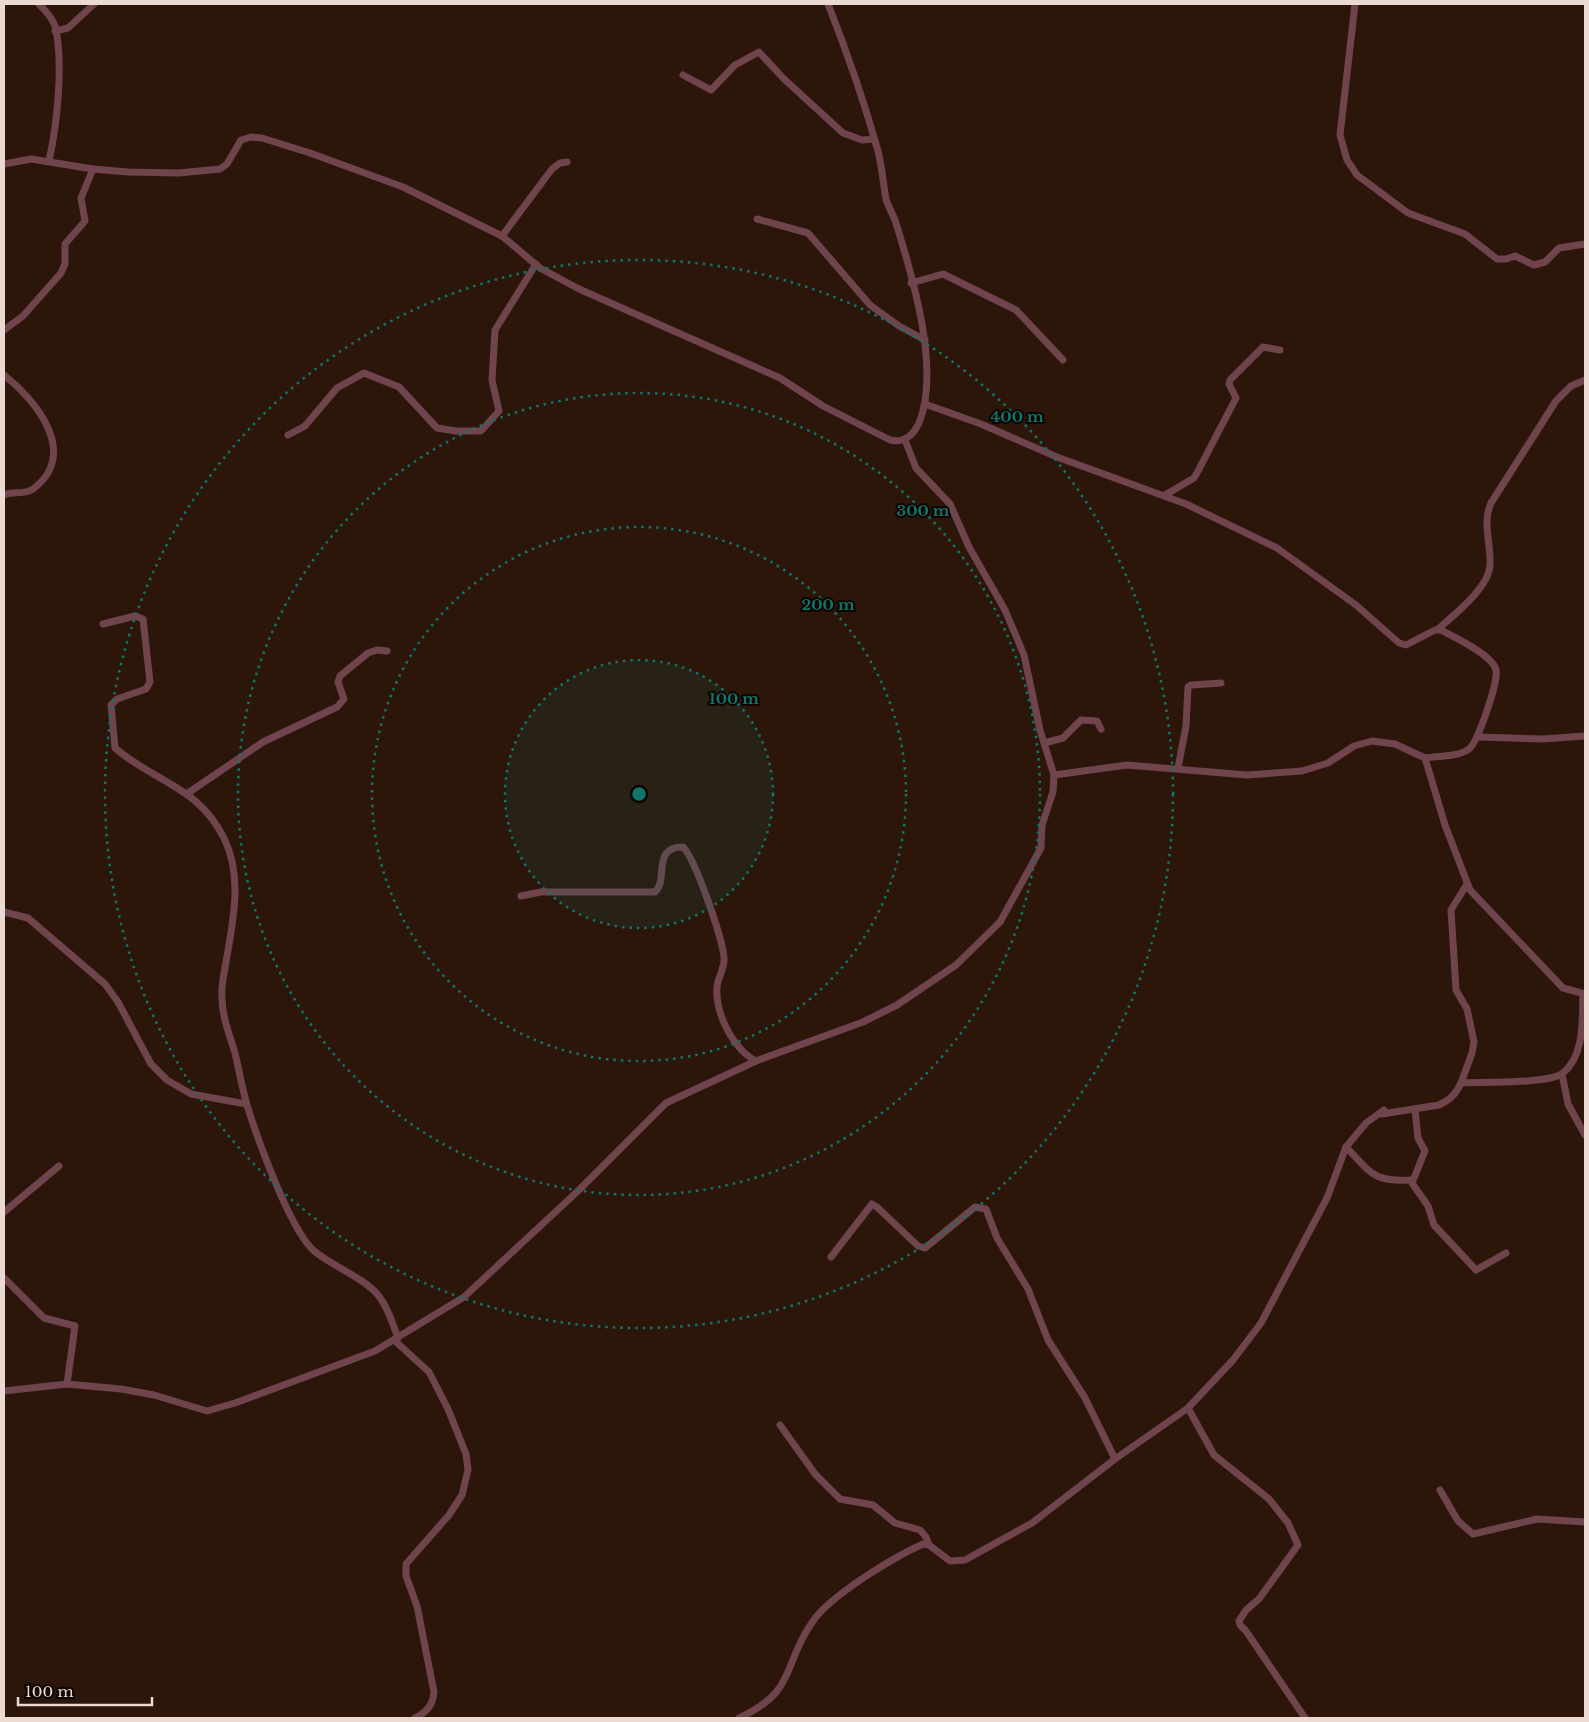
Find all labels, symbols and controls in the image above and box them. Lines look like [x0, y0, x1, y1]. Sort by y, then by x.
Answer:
text: 400 m [990, 407, 1044, 426]
text: 300 m [897, 501, 950, 520]
text: 200 m [802, 595, 855, 614]
text: 100 m [709, 689, 759, 708]
centre of rings [630, 785, 648, 803]
scale bar [18, 1674, 151, 1706]
text: 100 m [25, 1682, 74, 1701]

